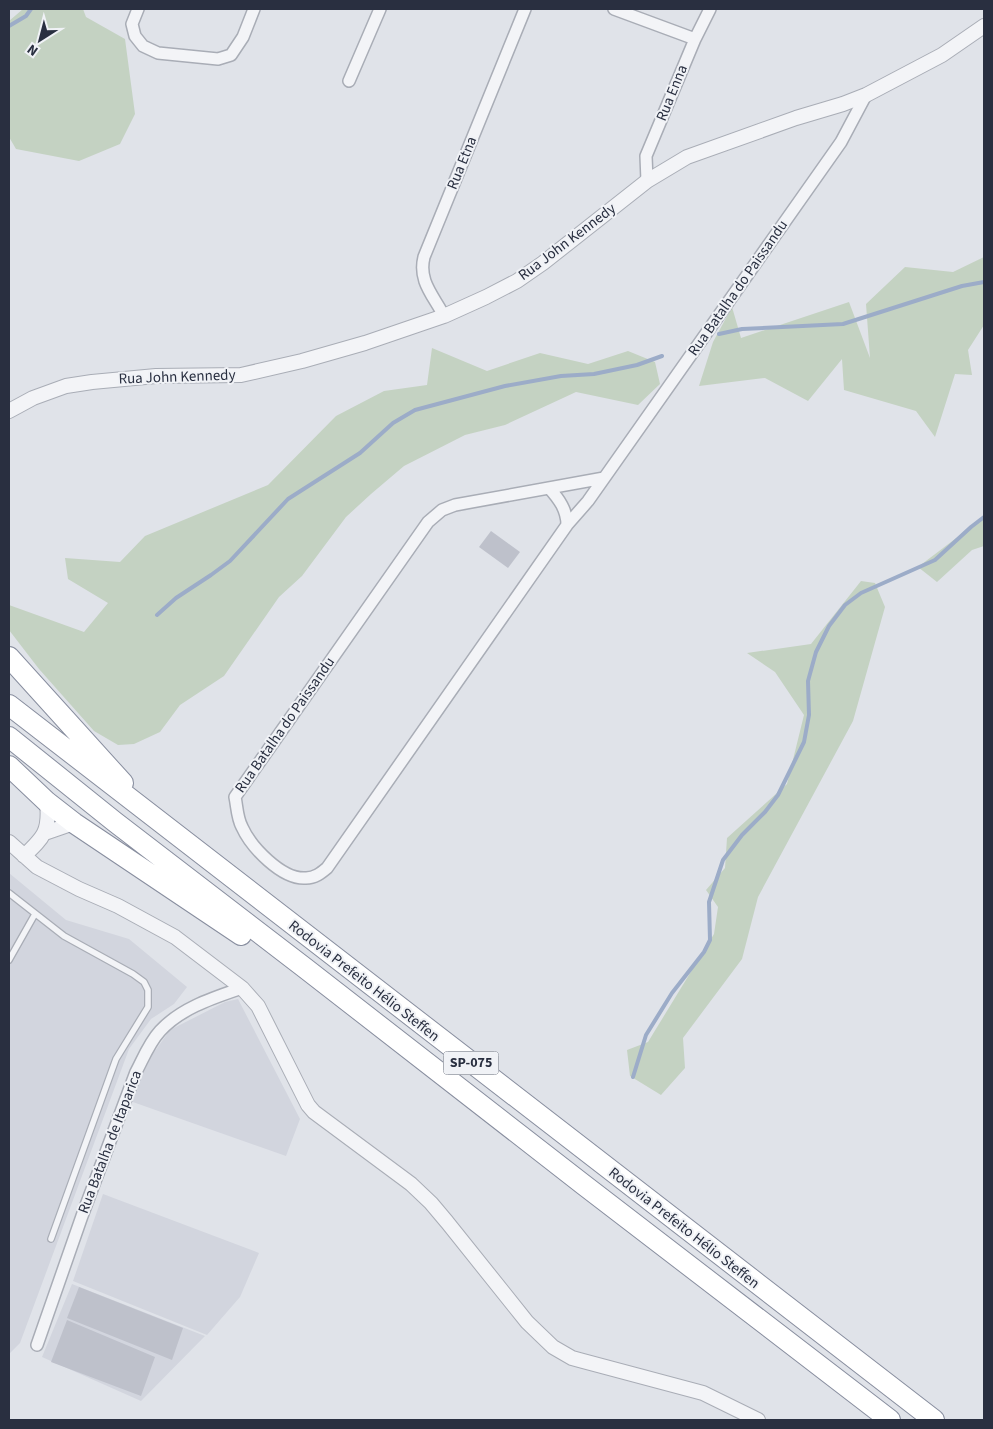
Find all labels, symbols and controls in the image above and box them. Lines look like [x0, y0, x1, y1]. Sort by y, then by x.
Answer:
north arrow [15, 15, 65, 65]
text: N [23, 39, 43, 61]
street label: Rua Enna [651, 62, 693, 124]
street label: Rua Etna [442, 133, 482, 193]
street label: Rua John Kennedy [514, 198, 620, 286]
street label: Rua Batalha do Paissandu [683, 216, 793, 360]
street label: Rua John Kennedy [118, 364, 236, 390]
street label: Rua Batalha do Paissandu [230, 653, 340, 797]
street label: Rodovia Prefeito Hélio Steffen [284, 915, 444, 1047]
road number: SP-075 [444, 1052, 498, 1074]
street label: Rua Batalha de Itaparica [73, 1067, 147, 1217]
street label: Rodovia Prefeito Hélio Steffen [604, 1162, 764, 1294]

